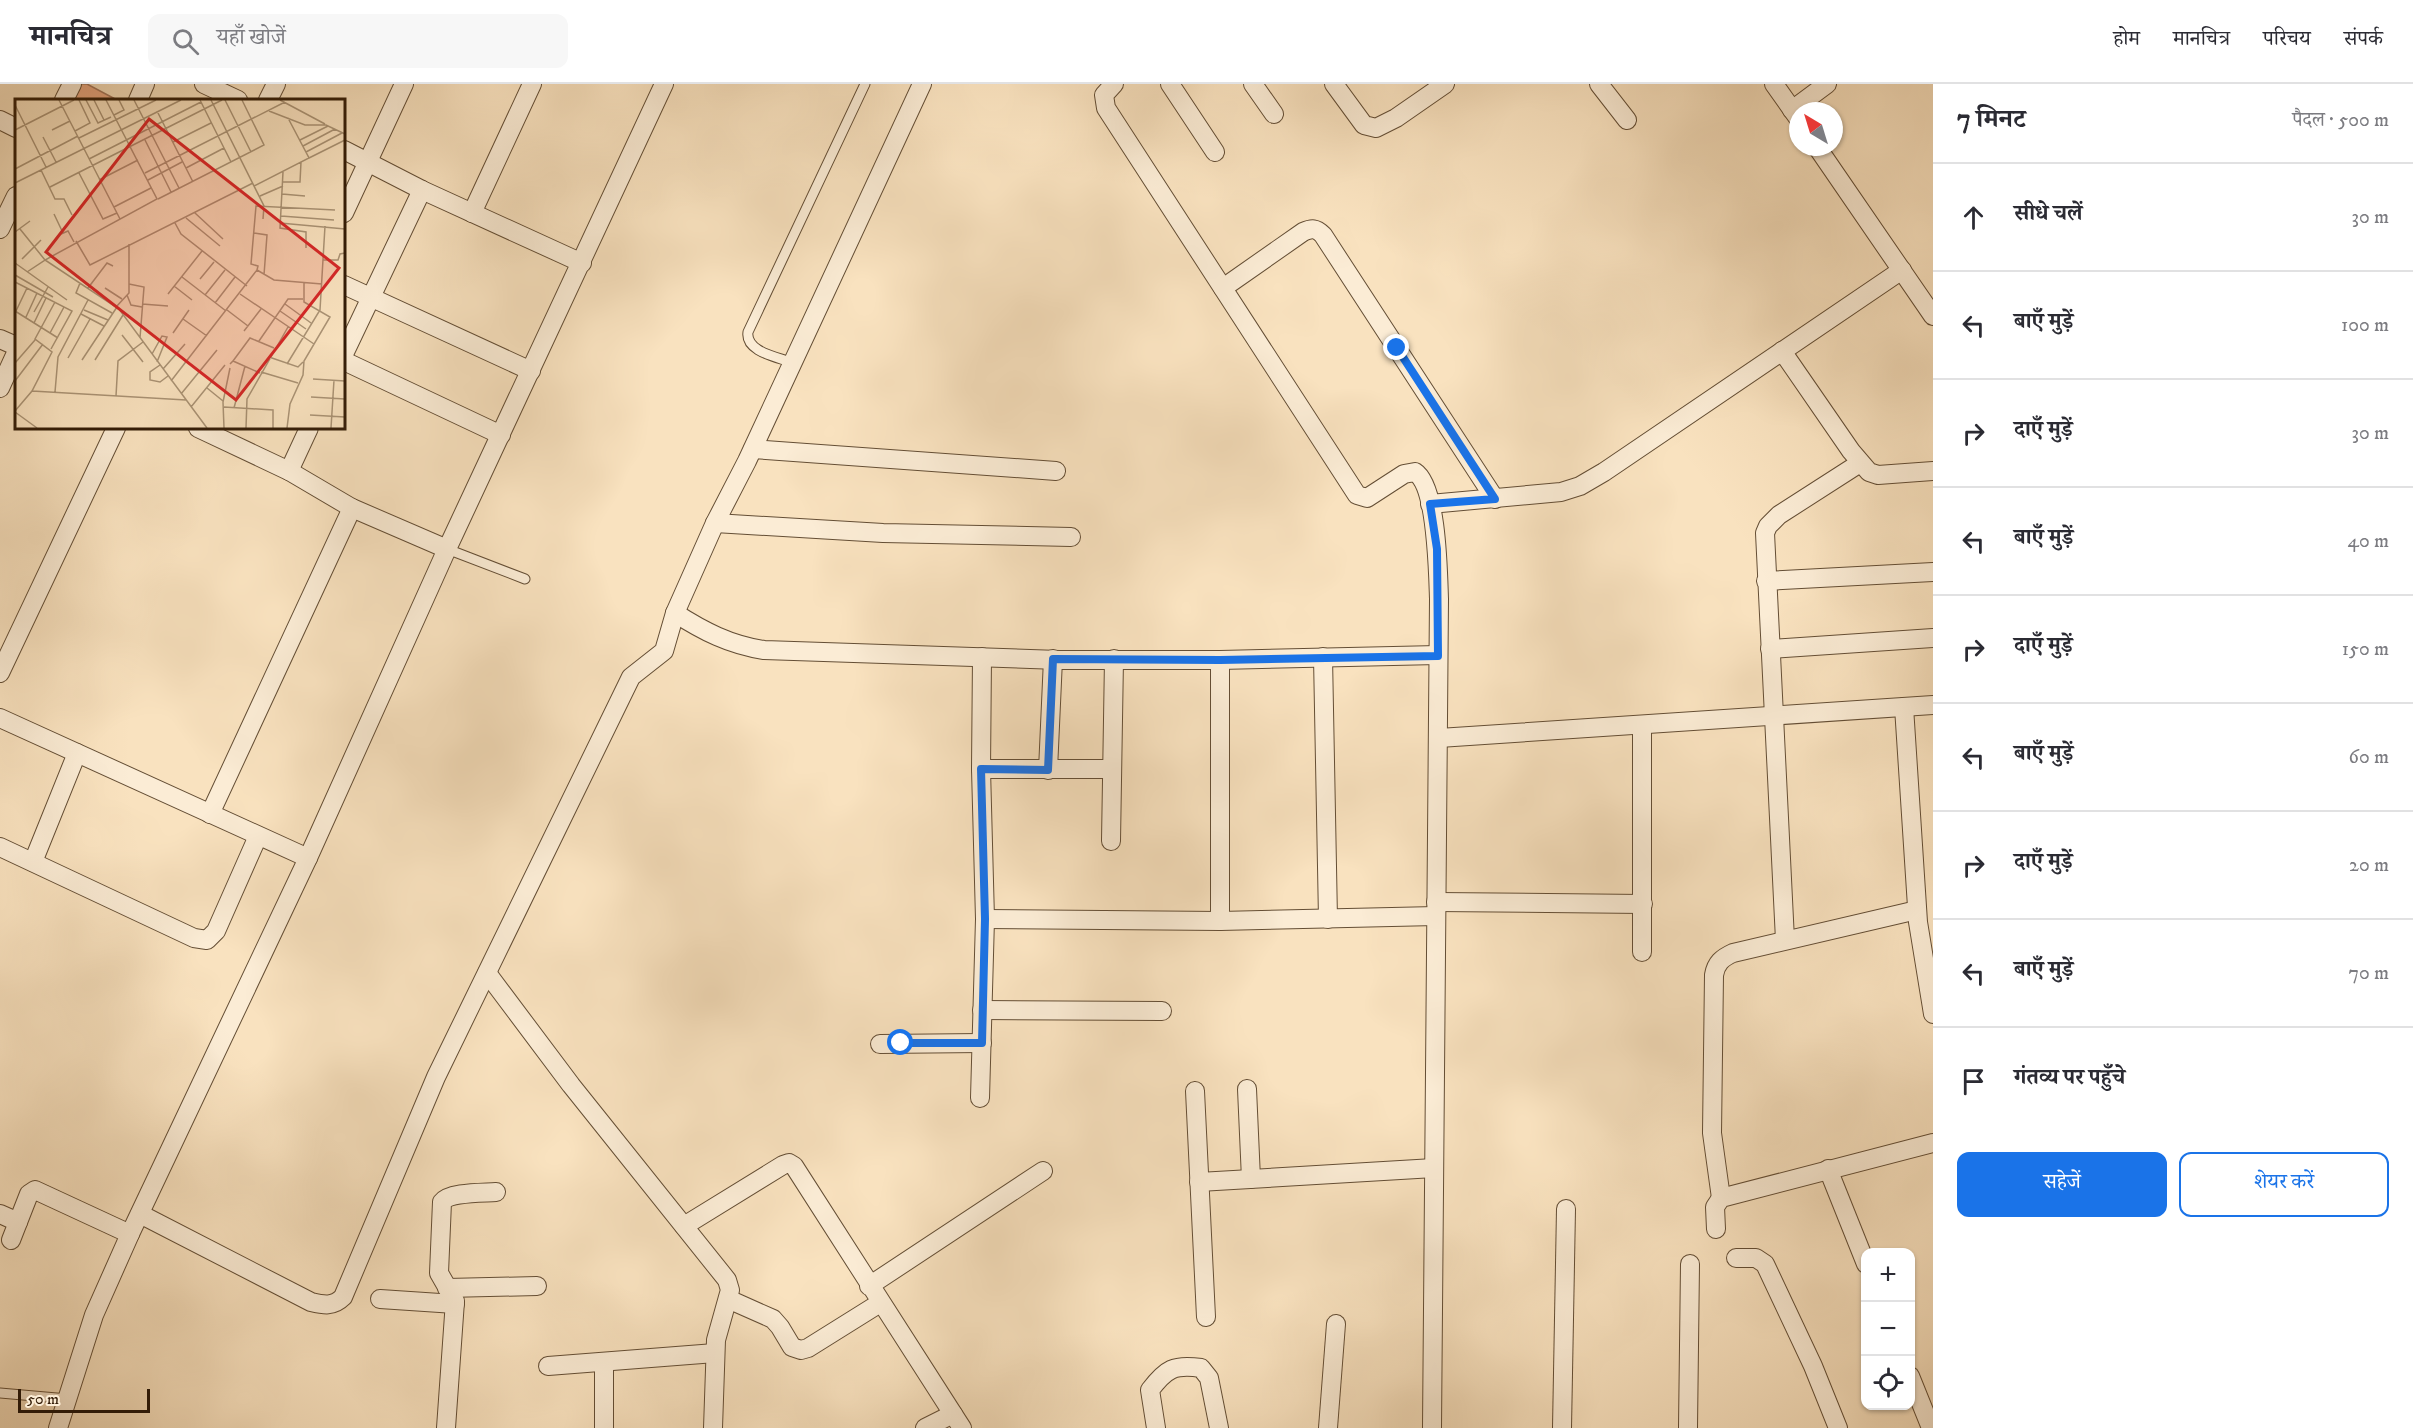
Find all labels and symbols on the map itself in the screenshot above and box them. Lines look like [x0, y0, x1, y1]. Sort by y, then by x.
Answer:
inset map [15, 99, 345, 429]
north arrow [1789, 102, 1843, 156]
route end [1383, 334, 1409, 360]
route start [887, 1029, 913, 1055]
scale bar [18, 1386, 150, 1414]

